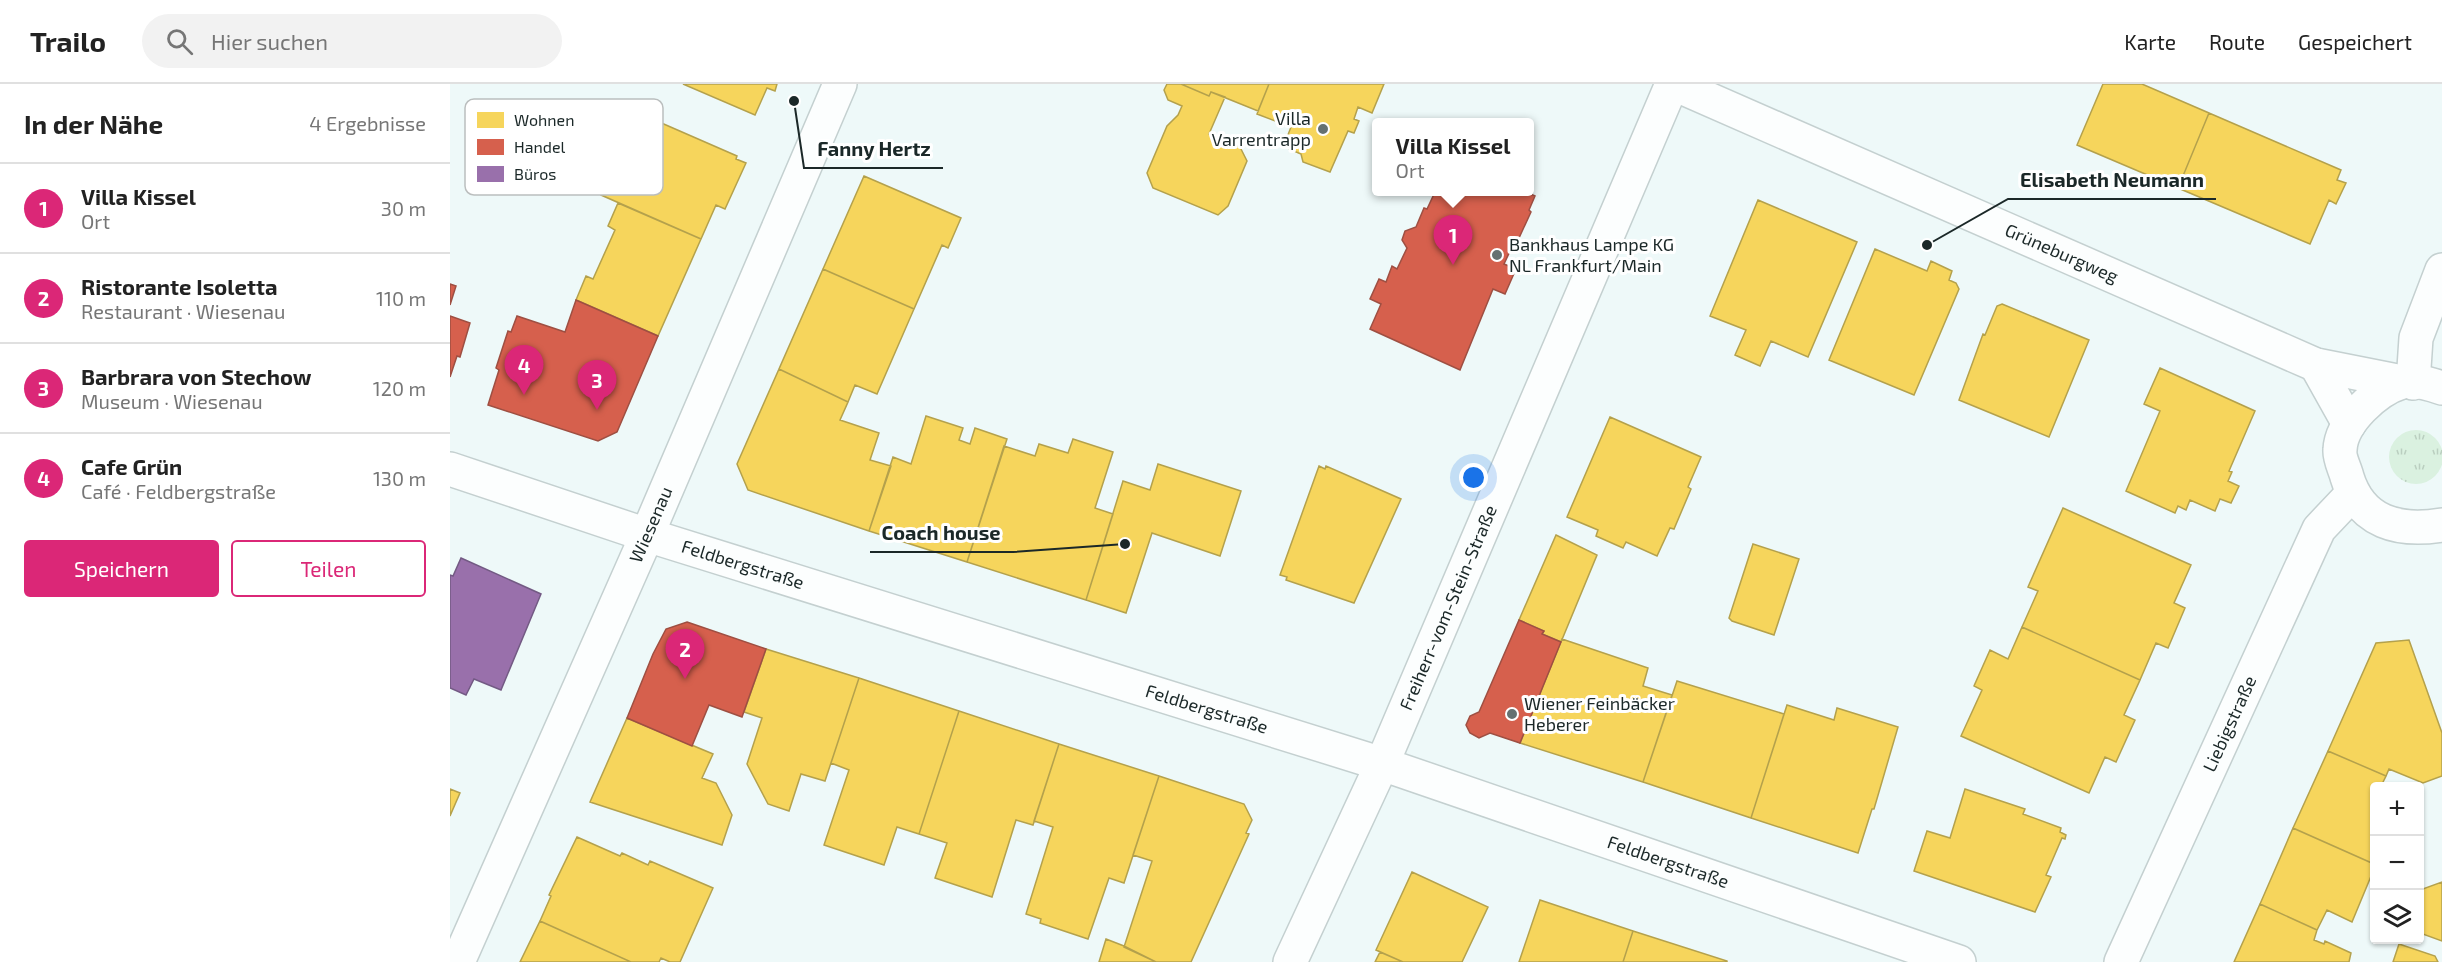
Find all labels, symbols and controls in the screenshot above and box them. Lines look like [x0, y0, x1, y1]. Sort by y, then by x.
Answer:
search box [142, 14, 562, 68]
text: Trailo [30, 24, 106, 58]
icon: search [163, 25, 196, 58]
text: Hier suchen [211, 28, 328, 54]
text: Karte [2124, 29, 2176, 54]
text: Route [2209, 29, 2265, 54]
text: Gespeichert [2298, 29, 2412, 54]
legend [465, 99, 663, 195]
place label: Villa Varrentrapp [1211, 107, 1311, 150]
text: In der Nähe [24, 108, 163, 139]
text: Wohnen [514, 110, 574, 129]
text: 4 Ergebnisse [309, 111, 426, 135]
popup [1372, 118, 1534, 196]
marker: Villa Varrentrapp [1316, 122, 1330, 136]
callout: Fanny Hertz [804, 130, 943, 168]
text: Villa Kissel [1396, 132, 1510, 158]
text: Fanny Hertz [817, 136, 931, 161]
text: Handel [514, 137, 566, 156]
text: Ort [1396, 158, 1425, 182]
callout: Elisabeth Neumann [2008, 161, 2216, 199]
text: Büros [514, 164, 556, 183]
text: Elisabeth Neumann [2020, 167, 2204, 191]
text: Villa Kissel [81, 183, 196, 209]
text: 1 [39, 196, 48, 220]
text: 30 m [381, 196, 426, 220]
text: Ort [81, 209, 110, 233]
pin: 1 [1434, 216, 1472, 265]
street label: Grüneburgweg [2002, 218, 2122, 287]
place label: Bankhaus Lampe KG NL Frankfurt/Main [1509, 233, 1674, 276]
marker: Bankhaus Lampe KG NL Frankfurt/Main [1490, 248, 1504, 262]
text: Ristorante Isoletta [81, 273, 278, 299]
text: 2 [38, 286, 49, 310]
text: 110 m [376, 286, 426, 310]
text: Restaurant · Wiesenau [81, 299, 285, 323]
pin: 4 [504, 346, 544, 395]
pin: 3 [578, 360, 616, 410]
text: Barbrara von Stechow [81, 363, 312, 389]
text: 3 [38, 376, 49, 400]
text: 120 m [373, 376, 426, 400]
text: Museum · Wiesenau [81, 389, 263, 413]
text: Cafe Grün [81, 453, 182, 479]
your location [1459, 463, 1488, 492]
text: 4 [37, 466, 50, 490]
text: 130 m [373, 466, 426, 490]
text: Café · Feldbergstraße [81, 479, 276, 503]
street label: Wiesenau [624, 483, 676, 566]
street label: Freiherr-vom-Stein-Straße [1394, 502, 1501, 713]
callout: Coach house [870, 514, 1013, 552]
text: Coach house [881, 520, 1001, 544]
street label: Feldbergstraße [679, 534, 807, 593]
button: Speichern [24, 540, 219, 597]
button: Teilen [231, 540, 426, 597]
pin: 2 [666, 630, 704, 679]
street label: Liebigstraße [2198, 672, 2260, 775]
street label: Feldbergstraße [1143, 679, 1271, 738]
place label: Wiener Feinbäcker Heberer [1524, 692, 1675, 735]
marker: Wiener Feinbäcker Heberer [1505, 707, 1519, 721]
map controls [2370, 782, 2424, 944]
button: + [2370, 782, 2424, 836]
street label: Feldbergstraße [1605, 830, 1732, 892]
button: − [2370, 836, 2424, 890]
button: layers [2370, 890, 2424, 944]

